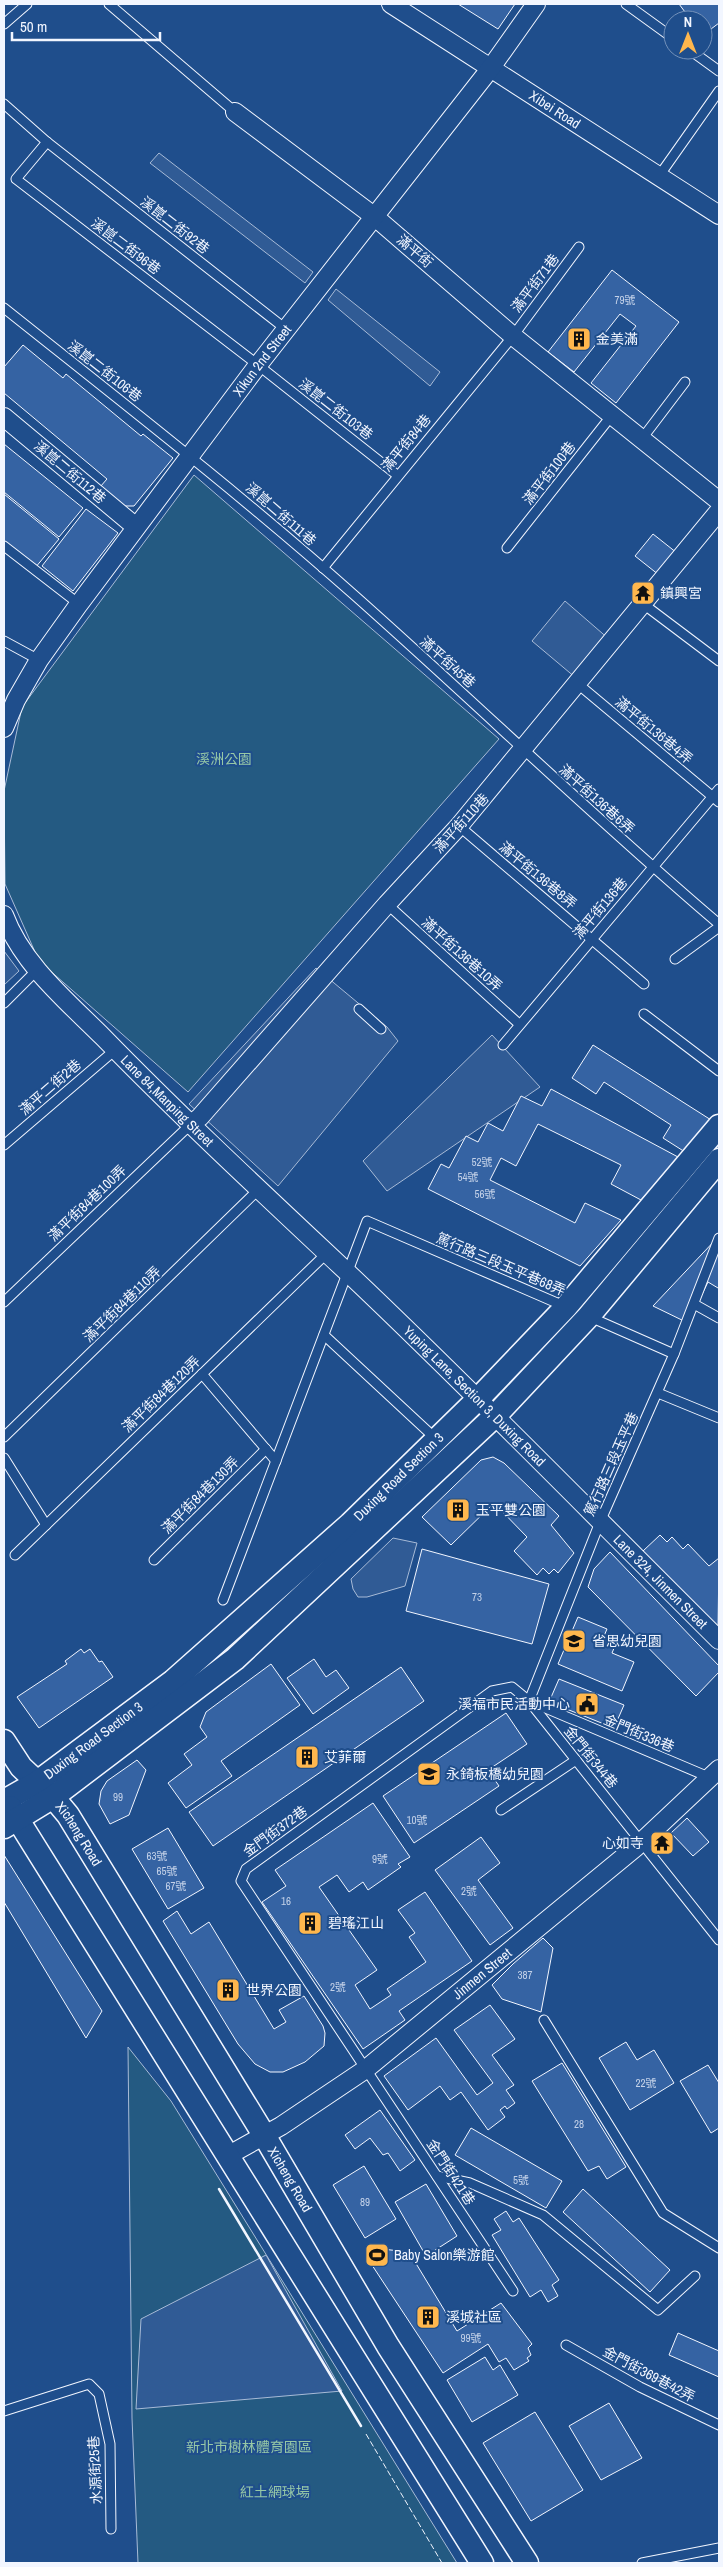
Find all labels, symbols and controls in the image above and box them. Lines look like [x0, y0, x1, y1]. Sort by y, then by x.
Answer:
scale bar [12, 10, 160, 42]
north arrow [663, 10, 713, 60]
text: N [684, 13, 692, 31]
text: 50 m [20, 16, 47, 37]
street label: Xibei Road [526, 86, 584, 133]
street label: 溪崑二街92巷 [137, 192, 213, 258]
street label: 溪崑二街96巷 [88, 214, 164, 278]
street label: 滿平街 [393, 230, 437, 272]
street label: 滿平街71巷 [507, 250, 563, 316]
house number: 79號 [614, 293, 636, 307]
street label: Xikun 2nd Street [229, 321, 295, 400]
building icon: 金美滿 [566, 326, 592, 352]
place label: 金美滿 [596, 330, 638, 348]
street label: 溪崑二街106巷 [64, 336, 146, 406]
street label: 溪崑二街103巷 [295, 374, 377, 444]
street label: 滿平街84巷 [377, 411, 435, 475]
street label: 溪崑二街112巷 [30, 437, 110, 507]
street label: 滿平街100巷 [519, 438, 579, 508]
street label: 溪崑二街111巷 [242, 479, 320, 549]
temple icon: 鎮興宮 [630, 580, 656, 606]
place label: 鎮興宮 [660, 584, 702, 602]
street label: 滿平街45巷 [416, 632, 480, 692]
street label: 滿平街136巷4弄 [612, 692, 696, 768]
park label: 溪洲公園 [196, 750, 252, 768]
street label: 滿平街136巷6弄 [555, 760, 639, 838]
street label: 滿平街110巷 [429, 789, 493, 857]
street label: 滿平街136巷8弄 [496, 837, 580, 913]
street label: 滿平街136巷 [569, 873, 631, 943]
street label: 滿平街136巷10弄 [418, 913, 506, 995]
street label: Lane 84,Manping Street [117, 1051, 218, 1150]
street label: 滿平二街2巷 [15, 1055, 85, 1119]
house number: 52號 [471, 1155, 493, 1169]
street label: 滿平街84巷100弄 [44, 1161, 130, 1245]
house number: 54號 [457, 1170, 479, 1184]
house number: 56號 [474, 1187, 496, 1201]
street label: 篤行路三段玉平巷68弄 [434, 1229, 568, 1299]
street label: 滿平街84巷110弄 [79, 1262, 165, 1346]
street label: Yuping Lane, Section 3, Duxing Road [399, 1322, 549, 1470]
street label: 滿平街84巷120弄 [118, 1352, 204, 1436]
street label: 篤行路三段玉平巷 [580, 1409, 642, 1519]
street label: Duxing Road Section 3 [350, 1429, 447, 1525]
street label: 滿平街84巷130弄 [158, 1453, 242, 1537]
building icon: 玉平雙公園 [445, 1497, 471, 1523]
place label: 玉平雙公園 [476, 1501, 546, 1519]
street label: Lane 324, Jinmen Street [610, 1531, 711, 1633]
house number: 73 [472, 1590, 482, 1604]
school or university icon: 省思幼兒園 [561, 1628, 587, 1654]
place label: 省思幼兒園 [592, 1632, 662, 1650]
public building icon: 溪福市民活動中心 [574, 1691, 600, 1717]
place label: 溪福市民活動中心 [458, 1695, 570, 1713]
street label: Duxing Road Section 3 [40, 1698, 146, 1783]
street label: 金門街336巷 [601, 1710, 677, 1756]
street label: 金門街344巷 [560, 1722, 622, 1792]
building icon: 艾菲爾 [294, 1744, 320, 1770]
place label: 艾菲爾 [324, 1748, 366, 1766]
school or university icon: 永錡板橋幼兒園 [416, 1761, 442, 1787]
place label: 永錡板橋幼兒園 [446, 1765, 544, 1783]
house number: 99 [113, 1790, 123, 1804]
street label: Xicheng Road [52, 1798, 106, 1869]
street label: 金門街372巷 [239, 1802, 311, 1860]
house number: 10號 [406, 1813, 428, 1827]
temple icon: 心如寺 [649, 1830, 675, 1856]
place label: 心如寺 [602, 1834, 644, 1852]
house number: 63號 [146, 1849, 168, 1863]
house number: 9號 [372, 1852, 388, 1866]
house number: 65號 [156, 1864, 178, 1878]
house number: 67號 [165, 1879, 187, 1893]
house number: 2號 [461, 1884, 477, 1898]
house number: 16 [281, 1894, 291, 1908]
building icon: 碧瑤江山 [297, 1910, 323, 1936]
place label: 碧瑤江山 [328, 1914, 384, 1932]
street label: Jinmen Street [449, 1944, 515, 2003]
house number: 387 [517, 1968, 533, 1982]
building icon: 世界公園 [215, 1977, 241, 2003]
house number: 2號 [330, 1980, 346, 1994]
place label: 世界公園 [246, 1981, 302, 1999]
house number: 22號 [635, 2076, 657, 2090]
house number: 28 [574, 2117, 584, 2131]
street label: 金門街421巷 [423, 2136, 479, 2208]
street label: Xicheng Road [264, 2143, 316, 2215]
house number: 5號 [513, 2173, 529, 2187]
house number: 89 [360, 2195, 370, 2209]
sports icon: Baby Salon樂游館 [364, 2242, 390, 2268]
place label: Baby Salon樂游館 [394, 2246, 495, 2264]
building icon: 溪城社區 [415, 2304, 441, 2330]
place label: 溪城社區 [446, 2308, 502, 2326]
house number: 99號 [460, 2331, 482, 2345]
street label: 金門街369巷42弄 [600, 2342, 698, 2406]
street label: 水源街25巷 [84, 2435, 106, 2505]
park label: 新北市樹林體育園區 [186, 2438, 312, 2456]
park label: 紅土網球場 [240, 2483, 310, 2501]

